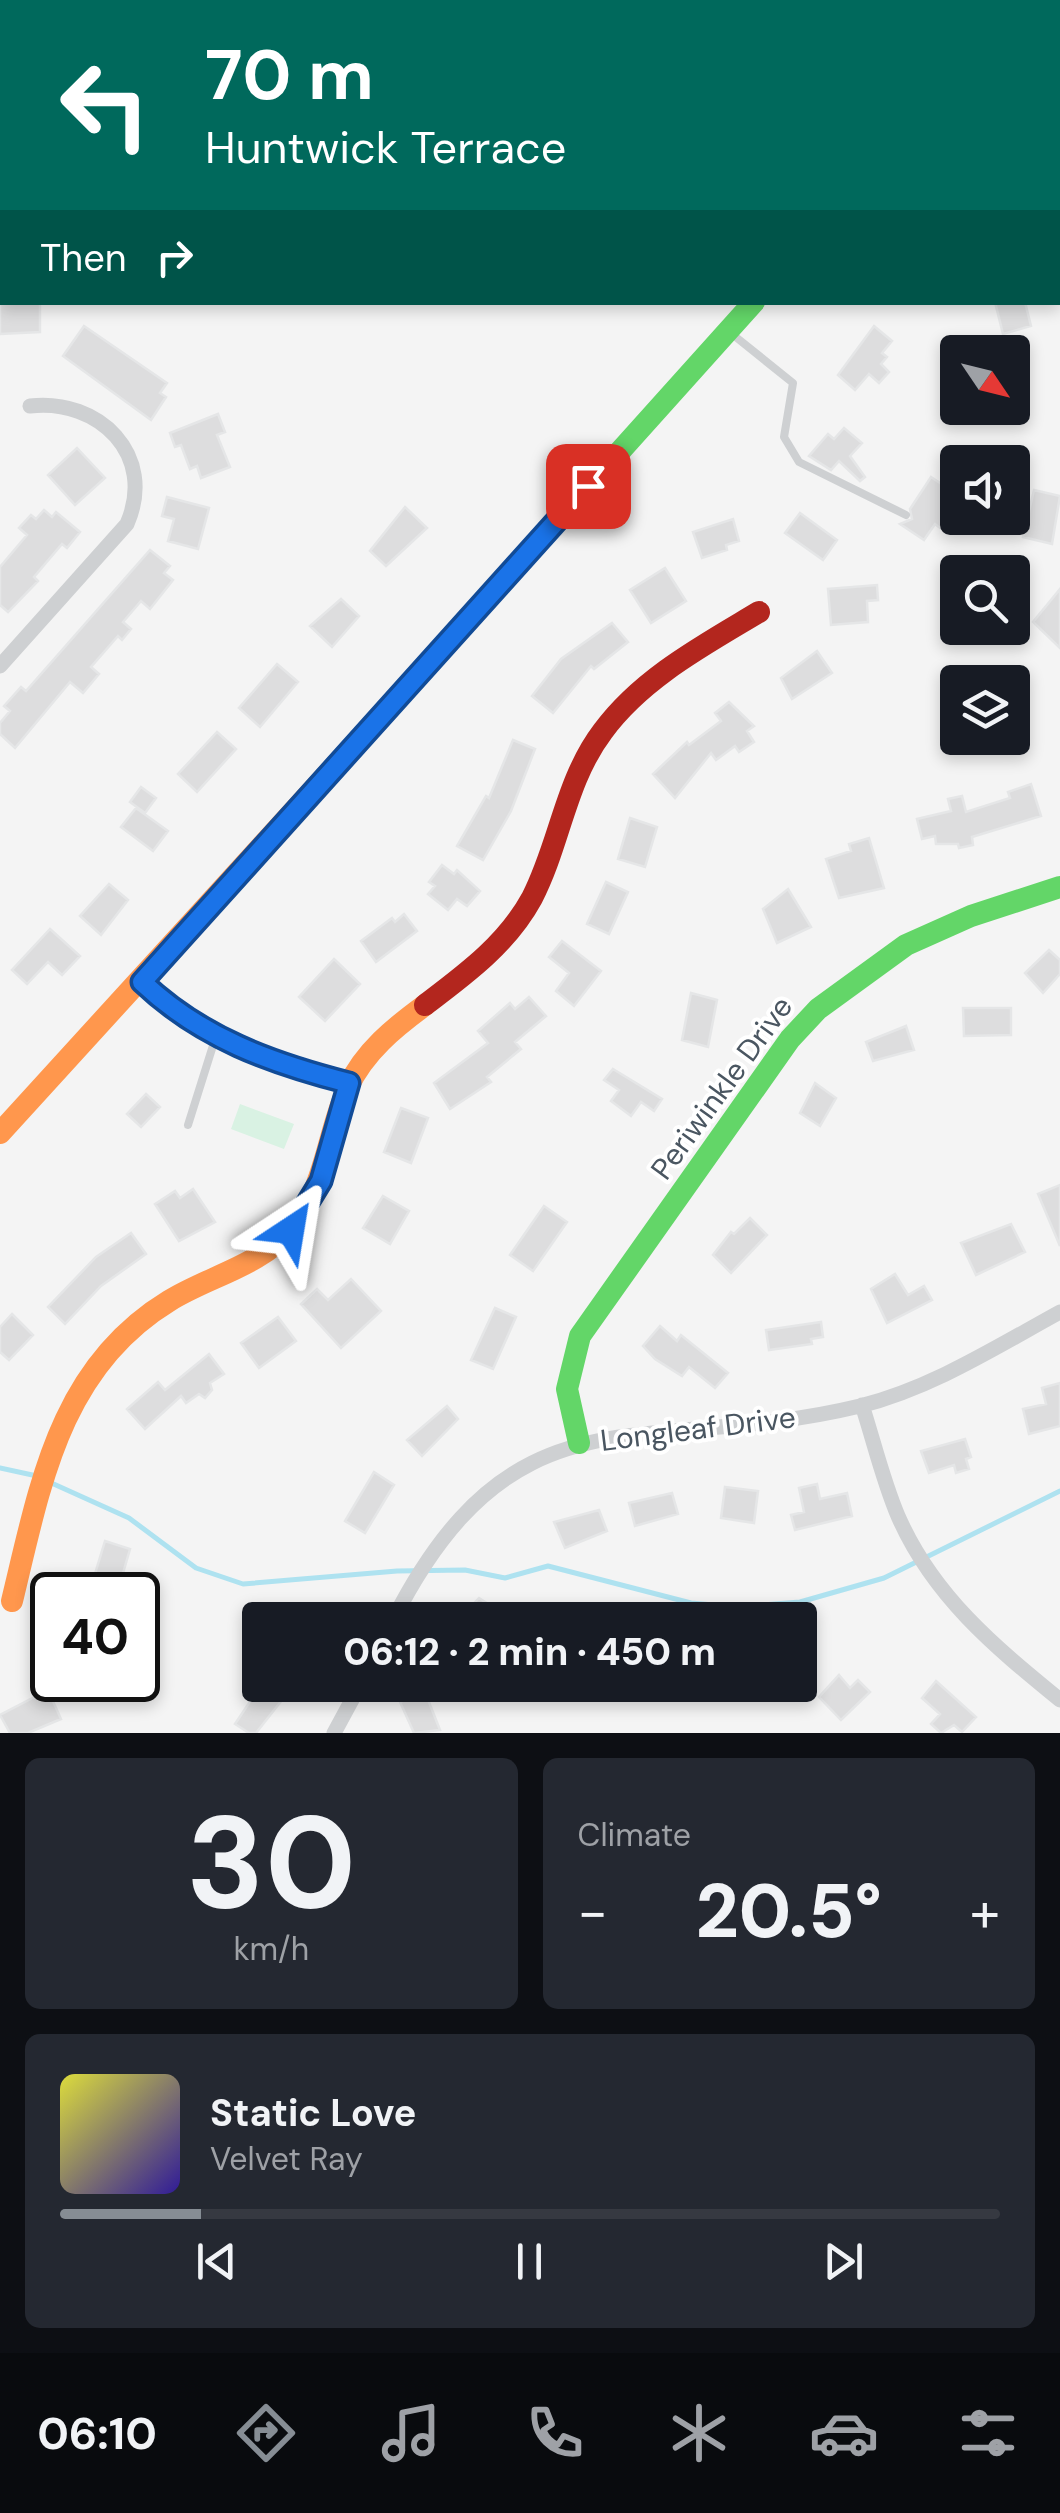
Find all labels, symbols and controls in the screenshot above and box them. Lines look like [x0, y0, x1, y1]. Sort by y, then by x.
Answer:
text: 70 m [205, 30, 374, 121]
icon: left [40, 40, 170, 170]
text: Huntwick Terrace [205, 118, 566, 177]
icon: right [147, 230, 202, 285]
text: Then [40, 233, 127, 283]
north arrow [940, 335, 1030, 425]
map controls [940, 335, 1030, 755]
pin [546, 444, 631, 529]
button: sound [940, 445, 1030, 535]
icon: arrive [561, 459, 616, 514]
button: search [940, 555, 1030, 645]
button: layers [940, 665, 1030, 755]
street label: Periwinkle Drive [642, 988, 801, 1187]
position arrow [239, 1178, 343, 1282]
street label: Longleaf Drive [598, 1397, 798, 1460]
speed limit sign: 40 [30, 1572, 160, 1702]
text: 06:12 · 2 min · 450 m [343, 1627, 716, 1677]
text: 30 [186, 1778, 356, 1947]
text: Climate [578, 1814, 691, 1856]
text: 20.5° [696, 1863, 882, 1960]
text: − [578, 1876, 608, 1948]
text: + [970, 1876, 1000, 1948]
text: km/h [233, 1928, 309, 1970]
text: Static Love [210, 2088, 416, 2138]
text: Velvet Ray [210, 2138, 363, 2180]
icon: previous [189, 2234, 244, 2289]
icon: pause [502, 2234, 557, 2289]
icon: next [816, 2234, 871, 2289]
icon: directions [231, 2398, 301, 2468]
icon: music [376, 2398, 446, 2468]
icon: phone [520, 2398, 590, 2468]
icon: climate [664, 2398, 734, 2468]
icon: car [809, 2398, 879, 2468]
icon: filters [953, 2398, 1023, 2468]
text: 06:10 [37, 2404, 157, 2463]

